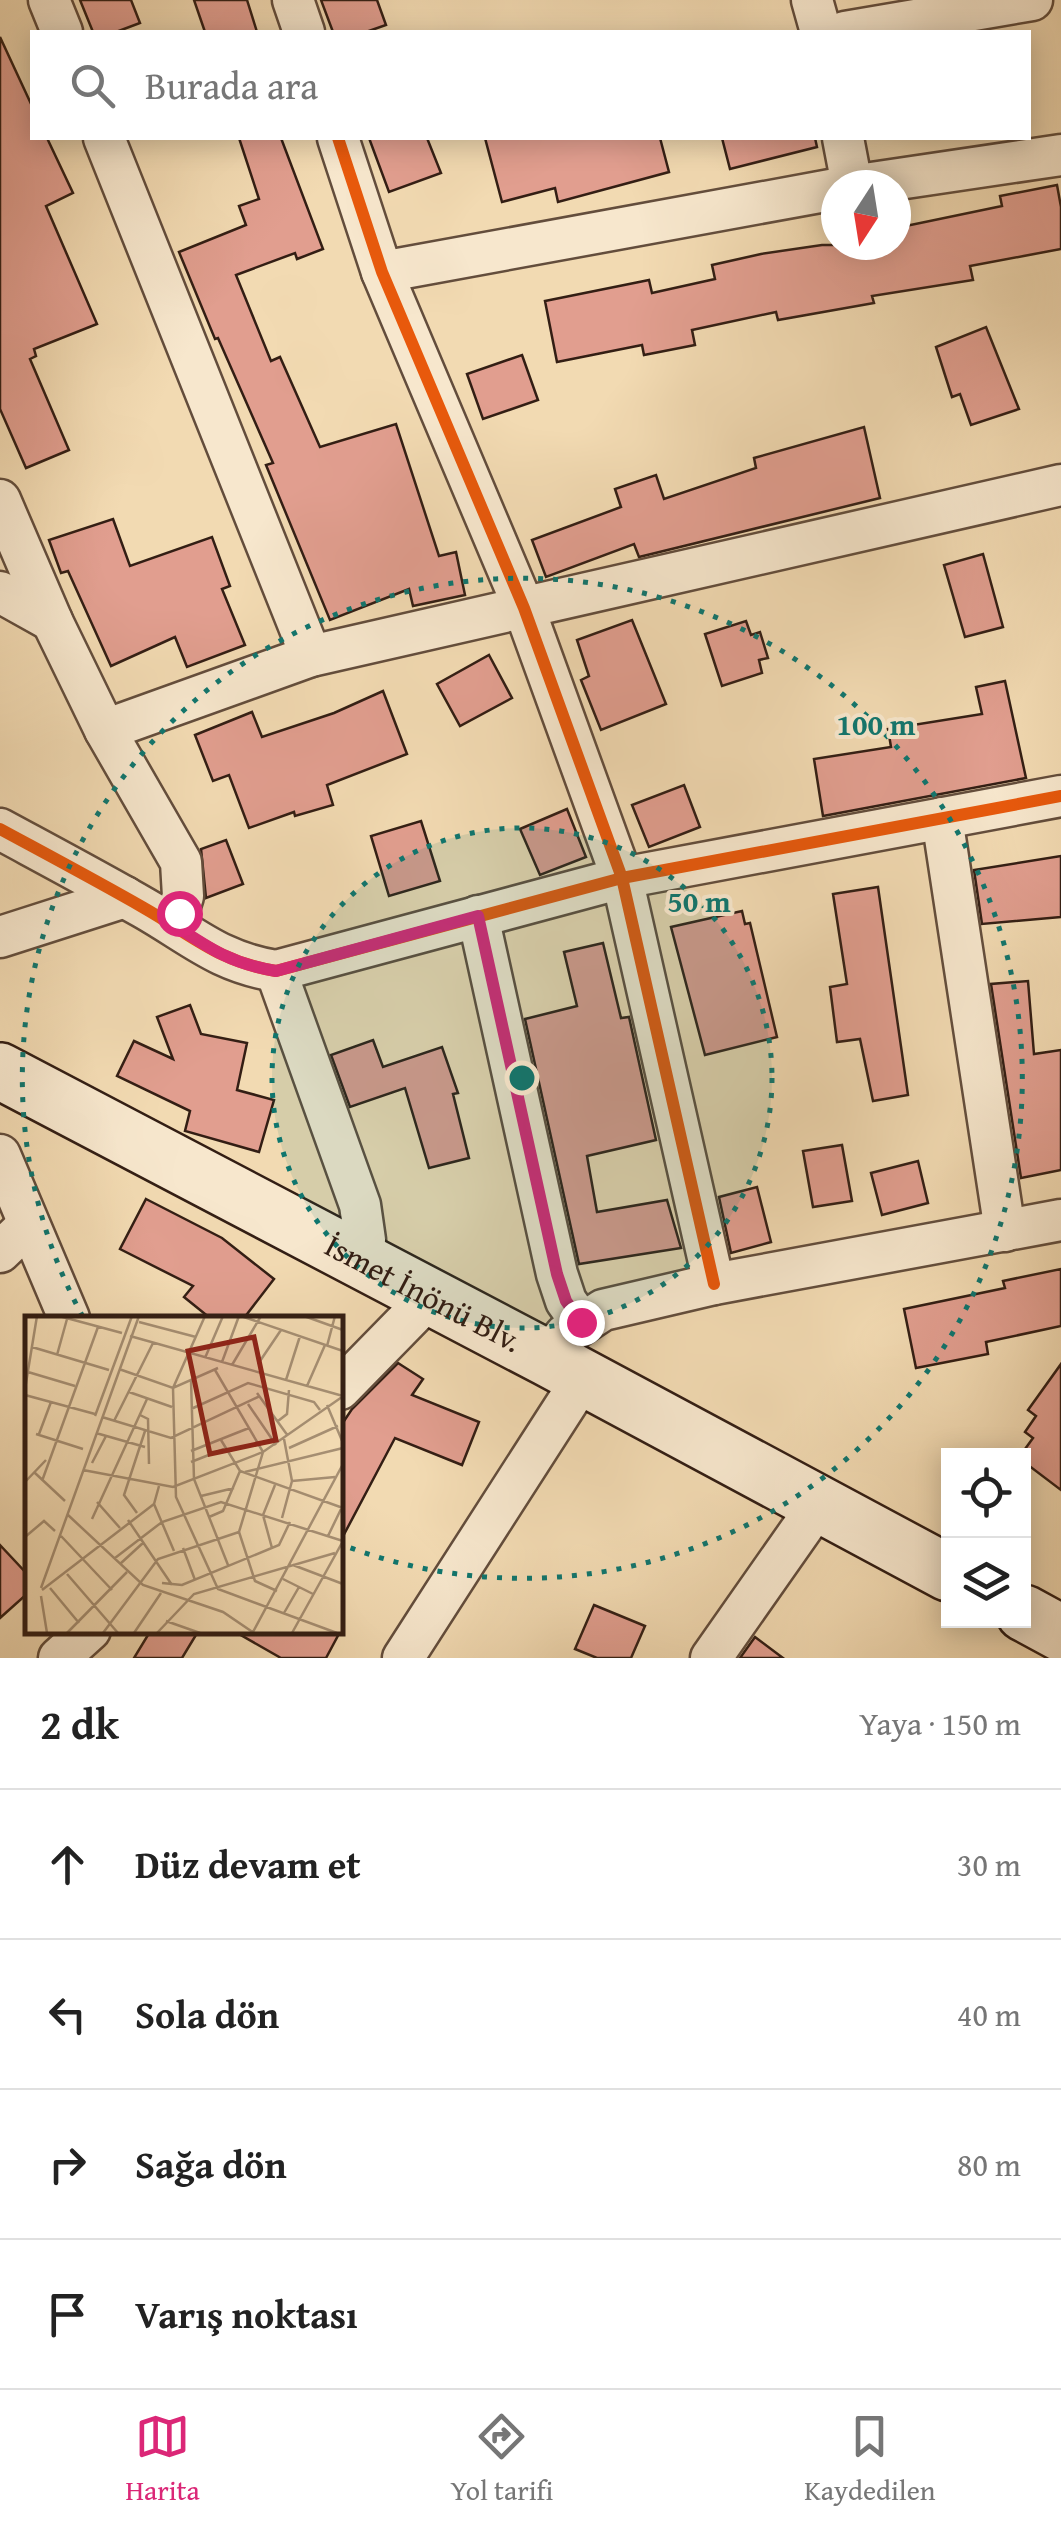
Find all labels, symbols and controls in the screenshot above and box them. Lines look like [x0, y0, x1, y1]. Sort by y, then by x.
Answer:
search box [30, 30, 1031, 140]
text: Burada ara [145, 57, 318, 113]
icon: search [65, 58, 120, 113]
north arrow [821, 170, 911, 260]
text: 100 m [837, 702, 916, 746]
text: 50 m [667, 879, 731, 923]
route start [157, 891, 203, 937]
centre of rings [504, 1060, 540, 1096]
street label: İsmet İnönü Blv. [317, 1222, 530, 1364]
route end [559, 1300, 605, 1346]
inset map [25, 1316, 342, 1633]
map controls [941, 1448, 1031, 1628]
button: locate [941, 1448, 1031, 1538]
button: layers [941, 1538, 1031, 1628]
text: 2 dk [40, 1693, 119, 1754]
text: Yaya · 150 m [859, 1700, 1021, 1747]
text: Düz devam et [135, 1836, 361, 1892]
icon: ahead [40, 1837, 95, 1892]
text: 30 m [957, 1841, 1021, 1888]
text: Sola dön [135, 1986, 279, 2042]
icon: left [40, 1987, 95, 2042]
text: 40 m [957, 1991, 1021, 2038]
text: Sağa dön [135, 2136, 287, 2192]
icon: right [40, 2137, 95, 2192]
text: 80 m [957, 2141, 1021, 2188]
text: Varış noktası [135, 2286, 358, 2342]
icon: arrive [40, 2287, 95, 2342]
tab: Harita [125, 2409, 200, 2510]
tab: Yol tarifi [451, 2409, 553, 2510]
tab: Kaydedilen [804, 2409, 936, 2510]

